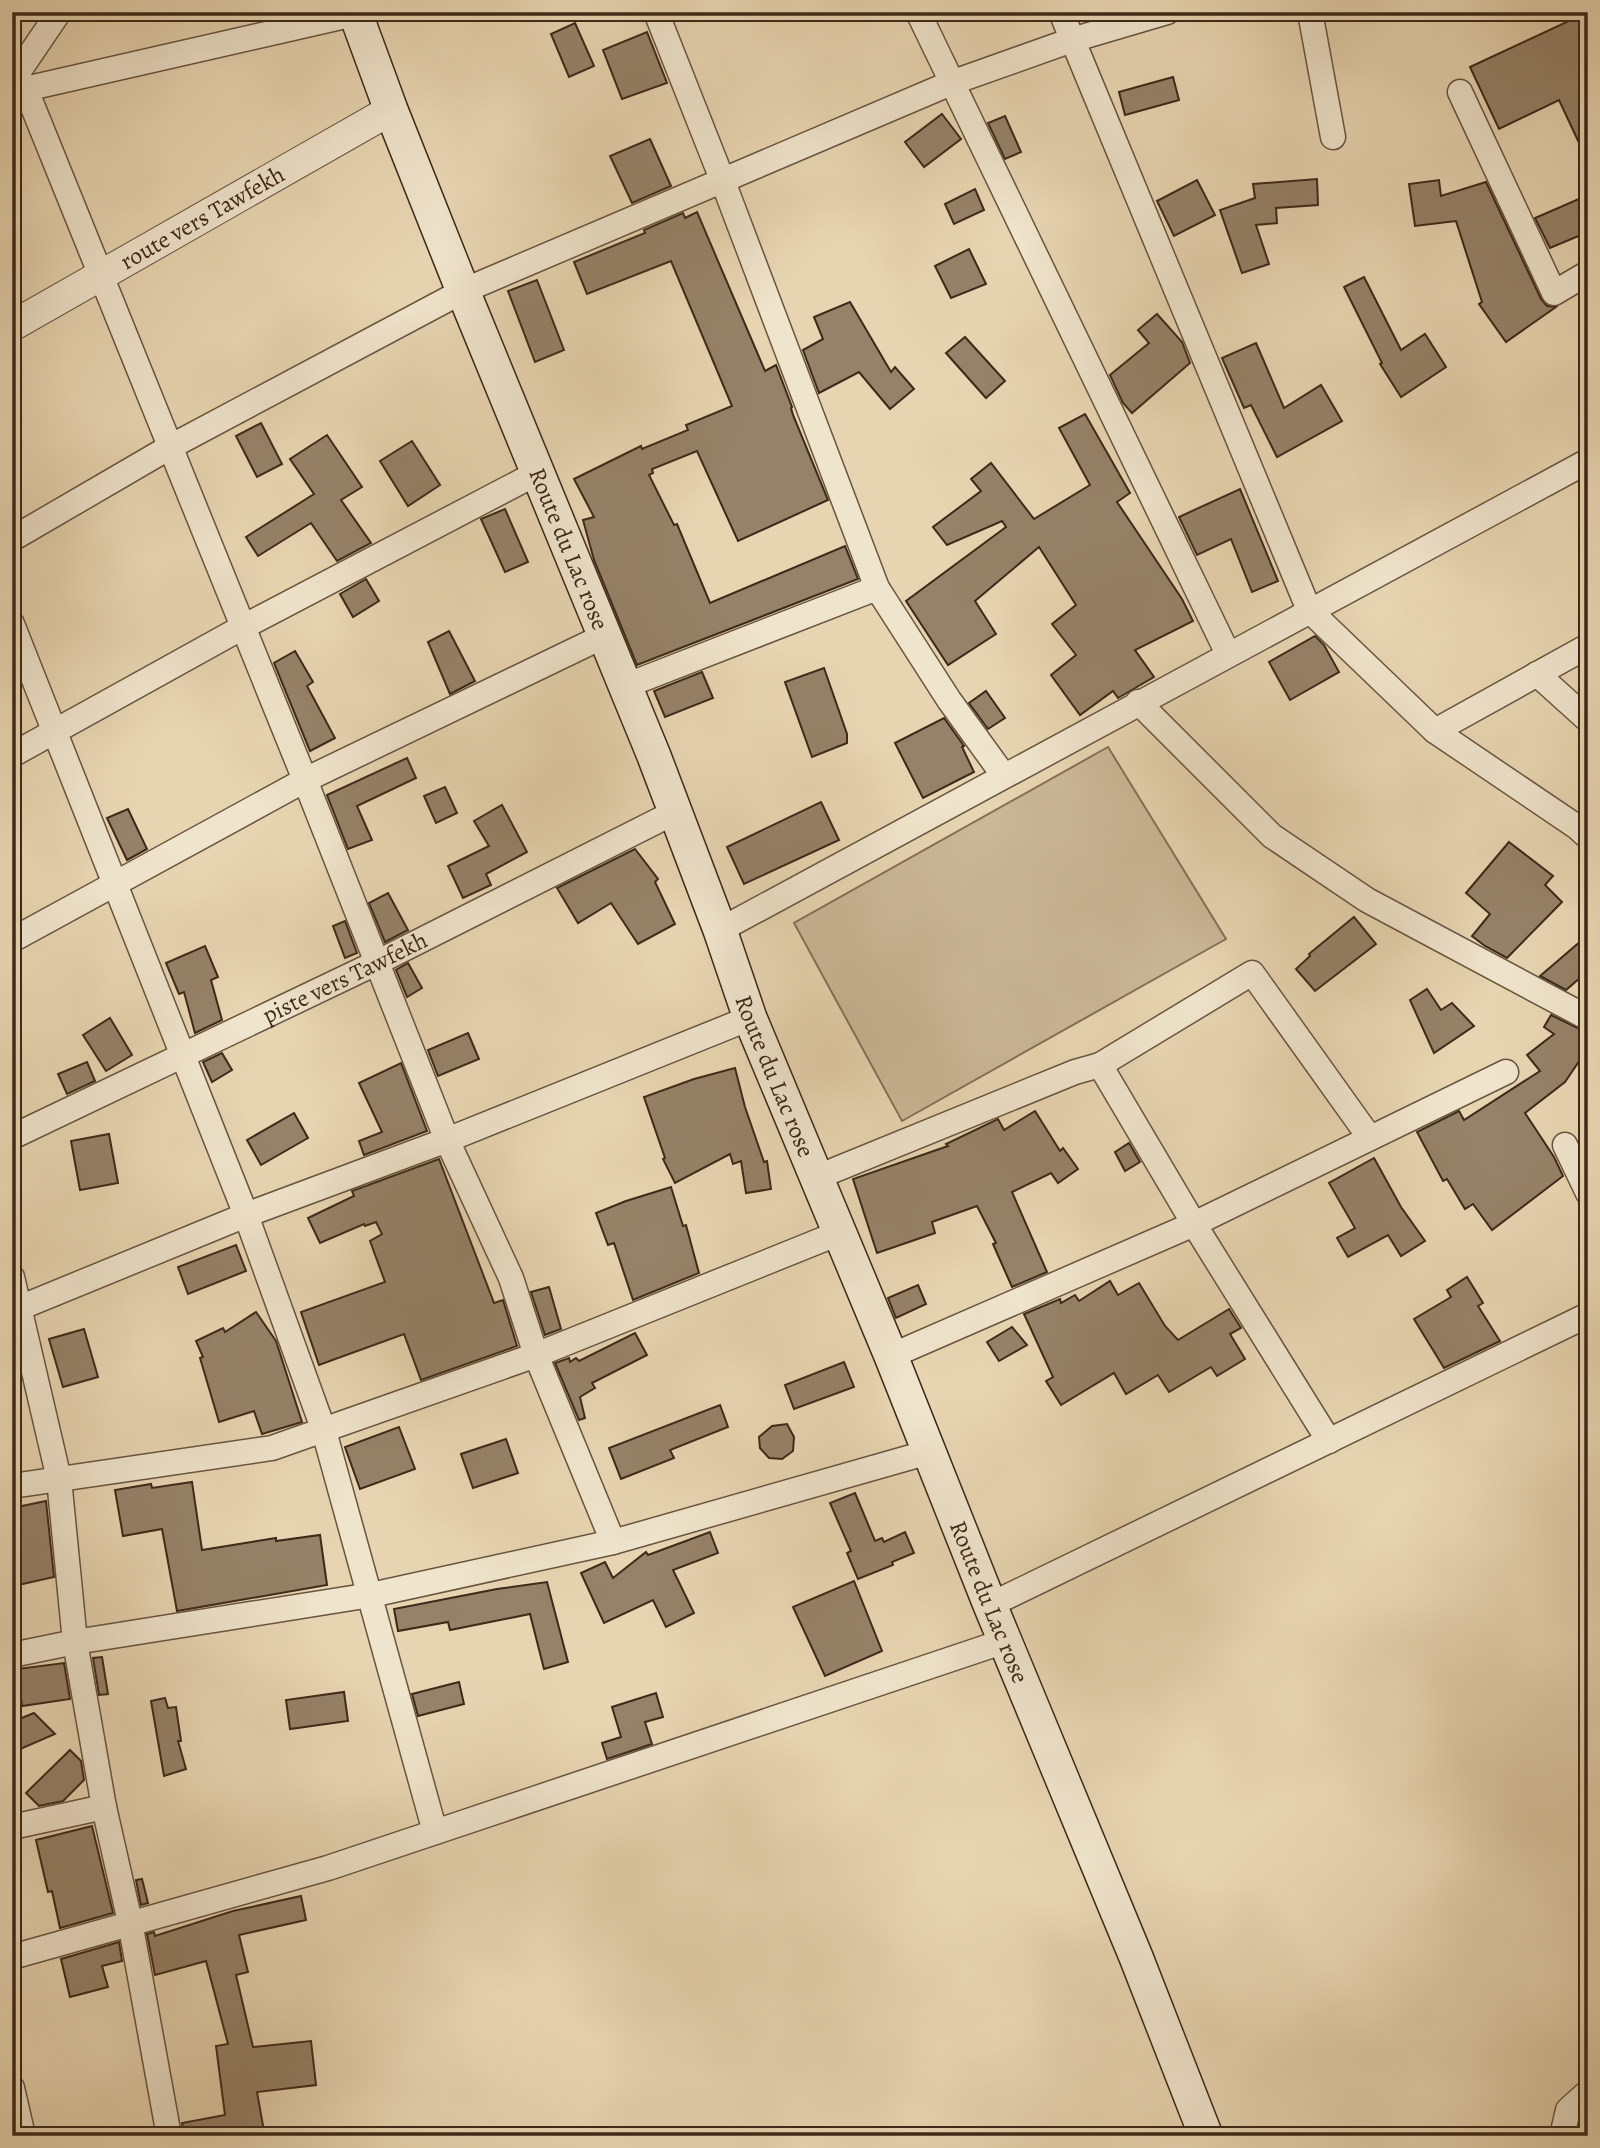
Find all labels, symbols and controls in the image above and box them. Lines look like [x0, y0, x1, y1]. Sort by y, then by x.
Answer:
street label: route vers Tawfekh [114, 158, 291, 277]
street label: Route du Lac rose [521, 463, 617, 635]
street label: piste vers Tawfekh [257, 924, 433, 1031]
street label: Route du Lac rose [727, 991, 822, 1162]
street label: Route du Lac rose [942, 1516, 1037, 1688]

